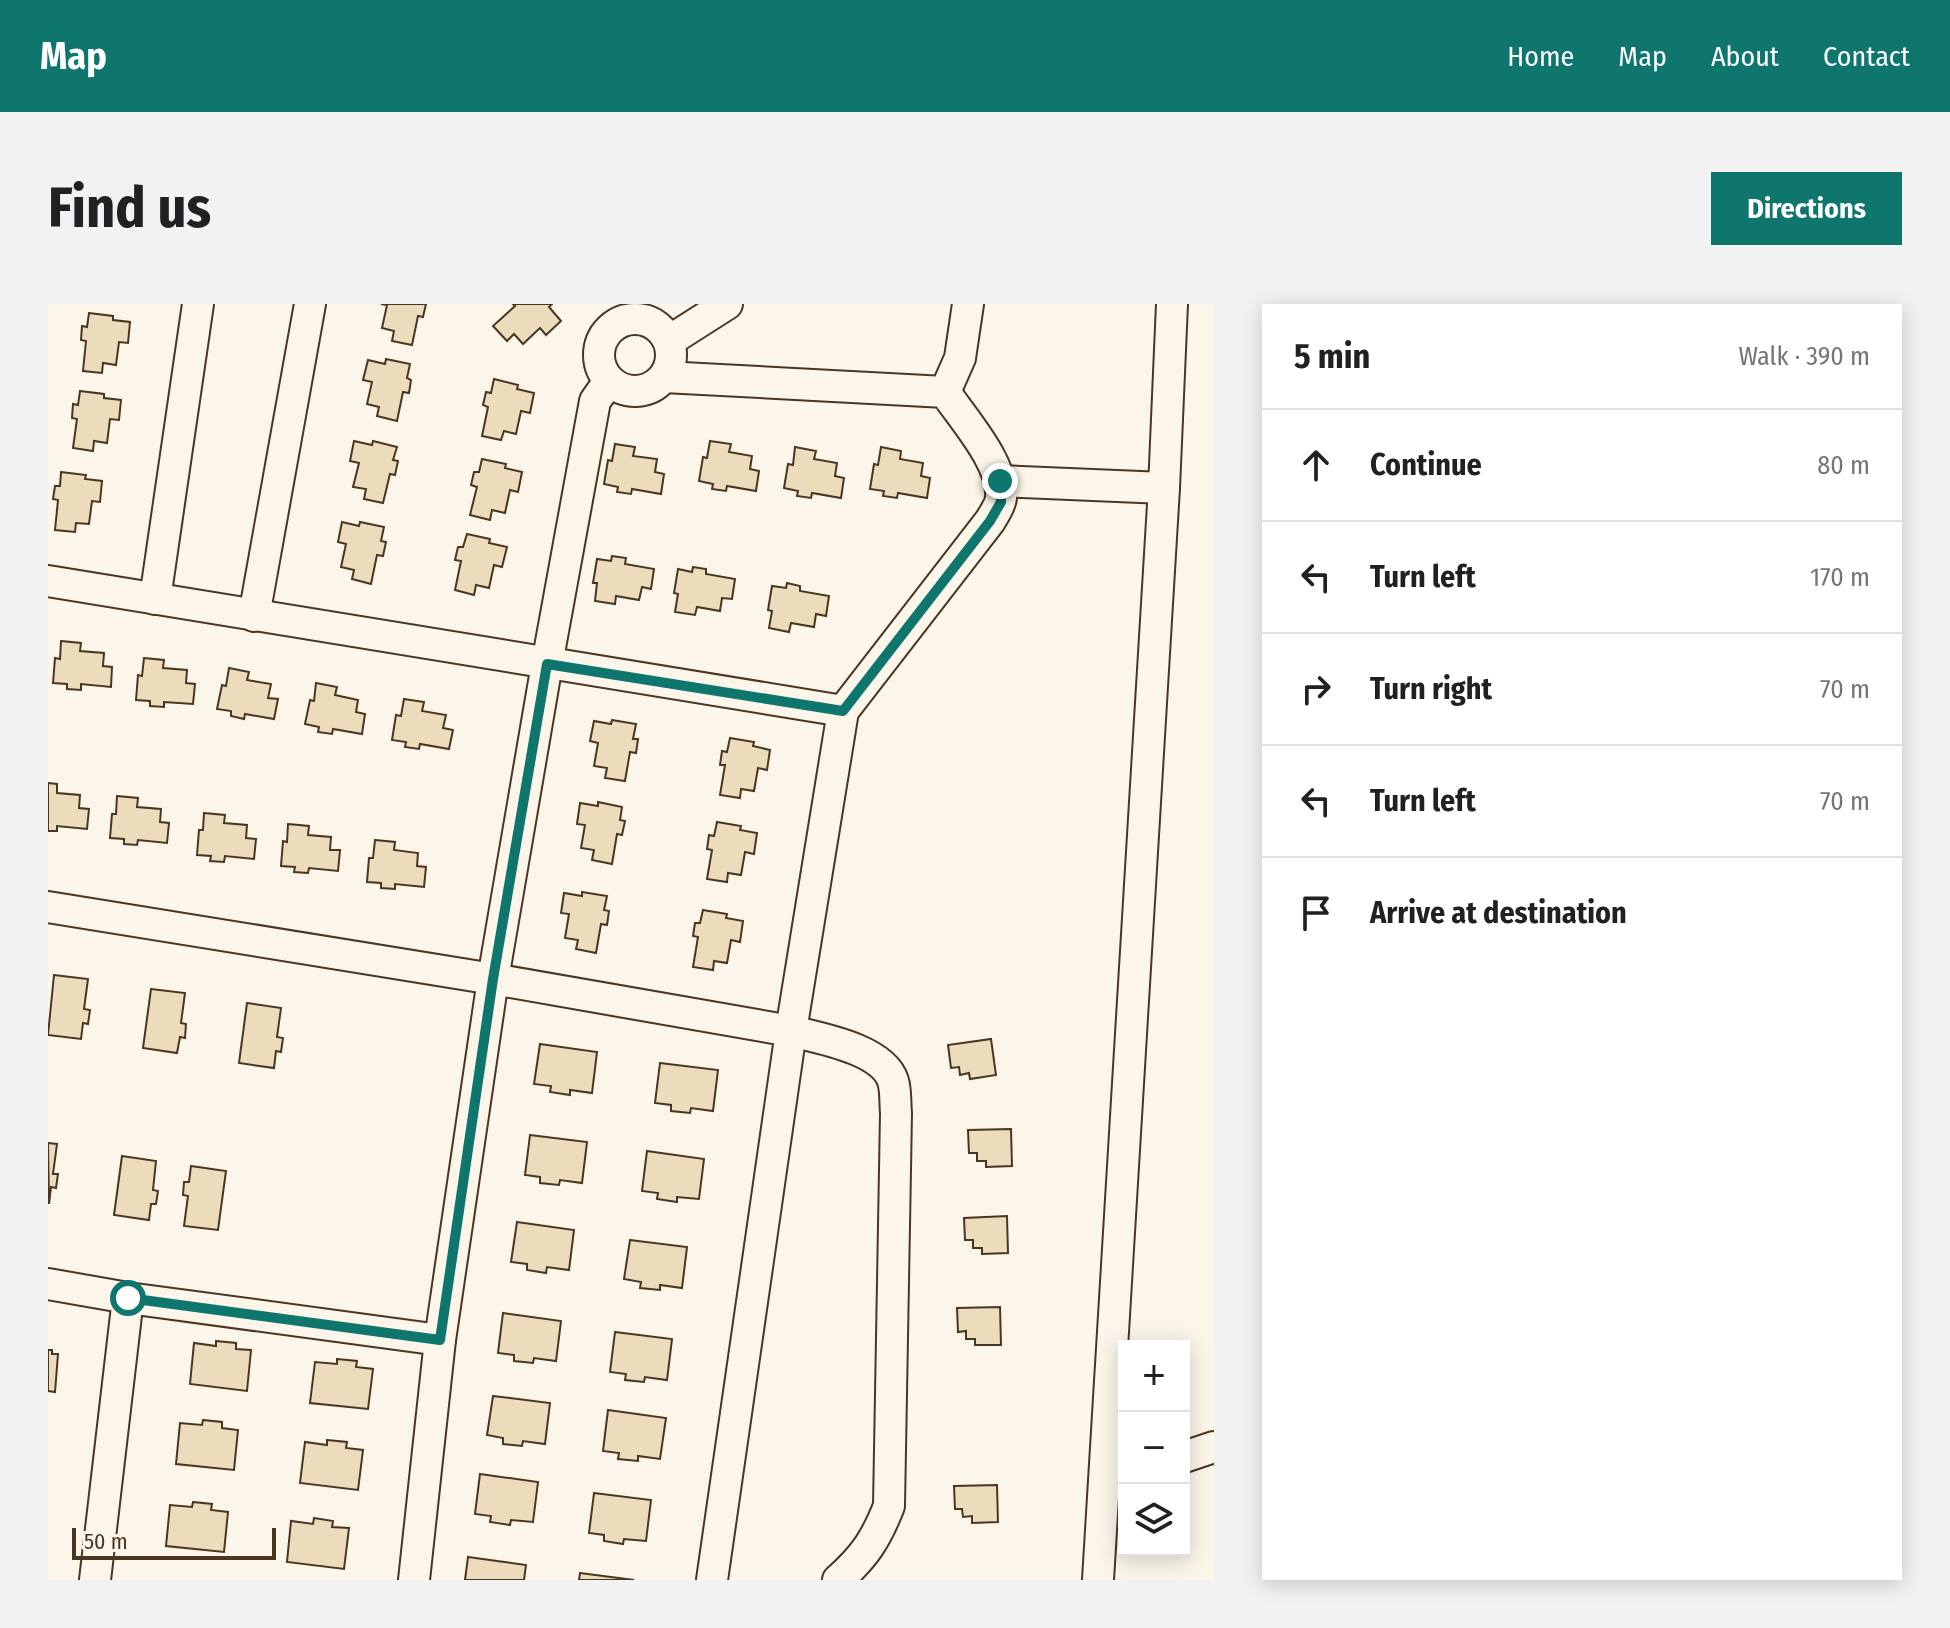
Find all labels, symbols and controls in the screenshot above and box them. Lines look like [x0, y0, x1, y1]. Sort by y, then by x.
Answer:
text: Map [40, 33, 107, 79]
text: Home [1507, 40, 1574, 73]
text: Map [1618, 40, 1667, 73]
text: About [1711, 40, 1779, 73]
text: Contact [1823, 40, 1910, 73]
button: Directions [1711, 172, 1902, 245]
text: Find us [48, 175, 211, 242]
text: 5 min [1294, 336, 1370, 377]
text: Walk · 390 m [1738, 341, 1870, 372]
icon: ahead [1294, 443, 1338, 487]
text: Continue [1370, 447, 1482, 483]
text: 80 m [1817, 450, 1870, 481]
route end [982, 463, 1018, 499]
icon: left [1294, 555, 1338, 599]
text: Turn left [1370, 559, 1476, 595]
text: 170 m [1810, 562, 1870, 593]
icon: right [1294, 667, 1338, 711]
text: Turn right [1370, 671, 1492, 707]
text: 70 m [1820, 674, 1870, 705]
icon: left [1294, 779, 1338, 823]
text: Turn left [1370, 783, 1476, 819]
text: 70 m [1820, 786, 1870, 817]
icon: arrive [1294, 891, 1338, 935]
text: Arrive at destination [1370, 895, 1627, 931]
route start [110, 1280, 146, 1316]
map controls [1118, 1340, 1190, 1556]
button: + [1118, 1340, 1190, 1412]
button: − [1118, 1412, 1190, 1484]
button: layers [1118, 1484, 1190, 1556]
scale bar [72, 1524, 276, 1560]
text: 50 m [84, 1528, 128, 1555]

